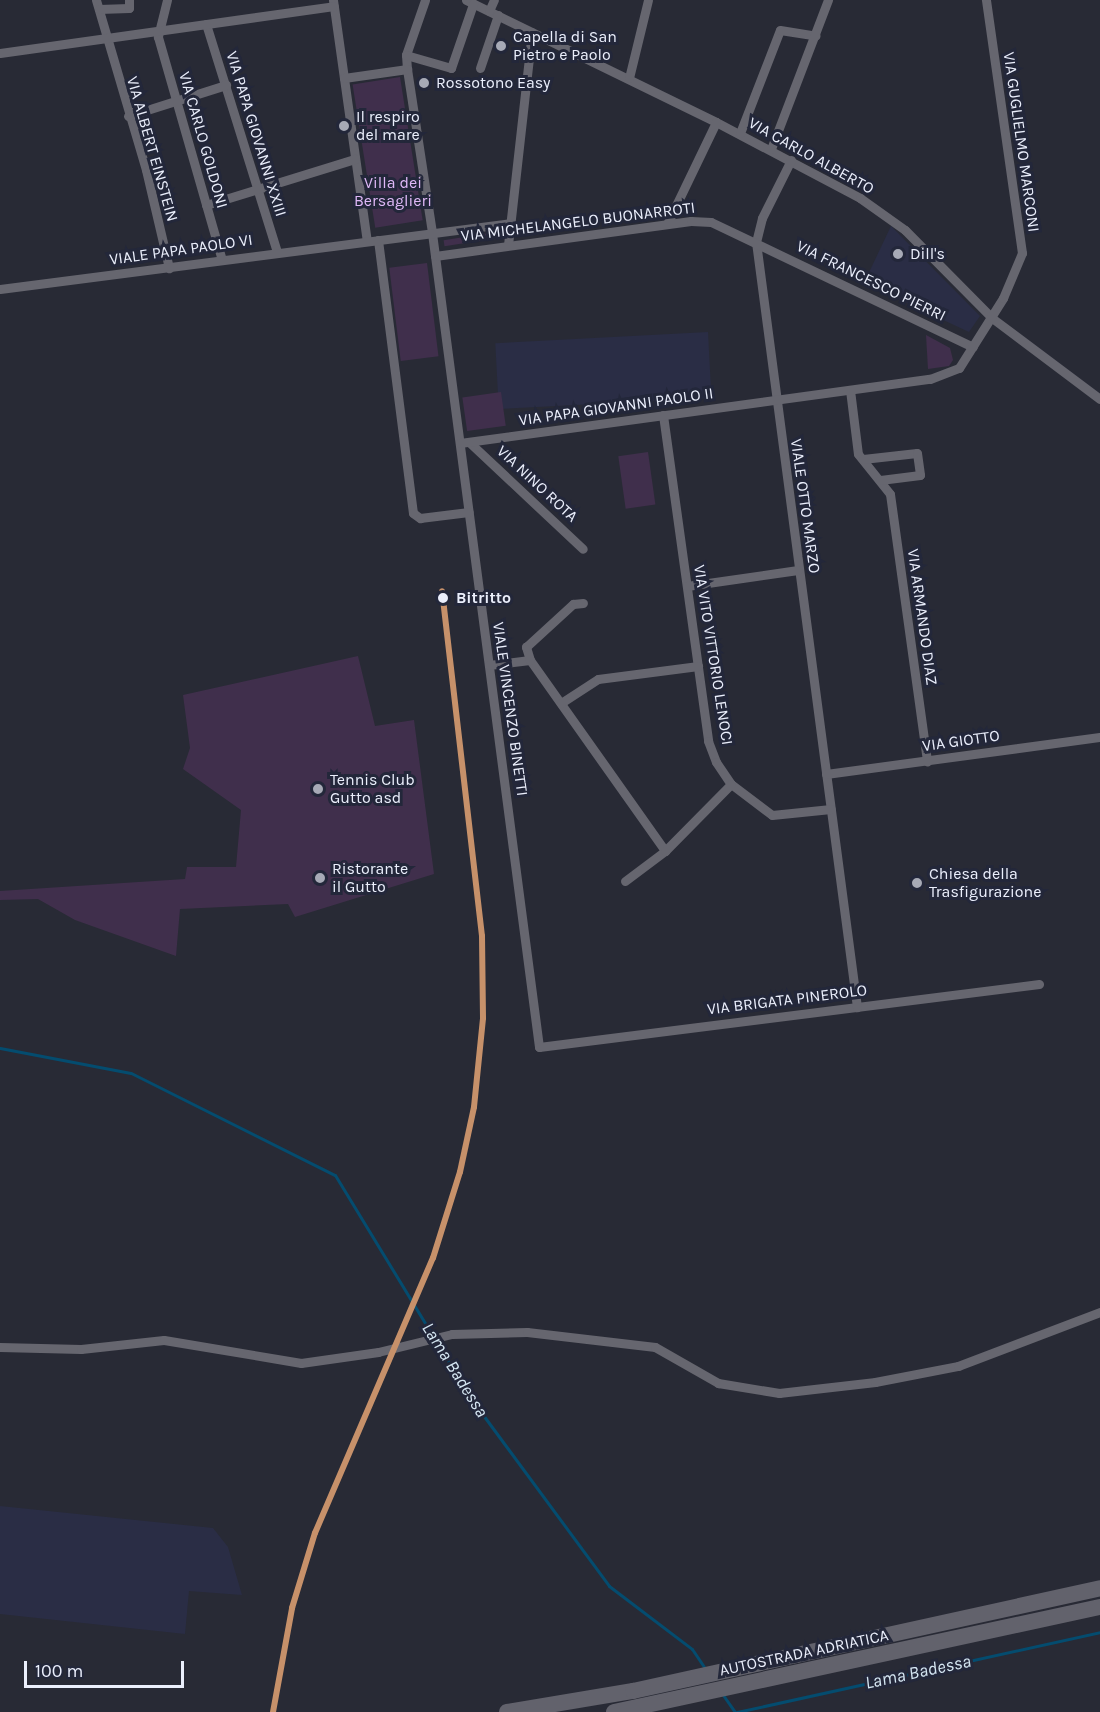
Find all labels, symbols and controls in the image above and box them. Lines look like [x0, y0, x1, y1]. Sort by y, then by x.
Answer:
place label: Capella di San Pietro e Paolo [513, 27, 617, 65]
marker: Capella di San Pietro e Paolo [494, 39, 508, 53]
street label: VIA PAPA GIOVANNI XXIII [222, 49, 290, 219]
street label: VIA GUGLIELMO MARCONI [999, 51, 1043, 233]
street label: VIA CARLO GOLDONI [174, 69, 232, 211]
place label: Rossotono Easy [436, 73, 550, 93]
street label: VIA ALBERT EINSTEIN [122, 74, 182, 224]
marker: Rossotono Easy [417, 76, 431, 90]
place label: Il respiro del mare [356, 107, 420, 145]
street label: VIA CARLO ALBERTO [745, 114, 877, 198]
marker: Il respiro del mare [337, 119, 351, 133]
park label: Villa dei Bersaglieri [354, 173, 432, 211]
street label: VIA MICHELANGELO BUONARROTI [460, 198, 696, 246]
street label: VIALE PAPA PAOLO VI [108, 230, 254, 270]
street label: VIA FRANCESCO PIERRI [793, 237, 949, 325]
place label: Dill's [910, 244, 945, 264]
marker: Dill's [891, 247, 905, 261]
street label: VIA PAPA GIOVANNI PAOLO II [517, 384, 715, 430]
street label: VIALE OTTO MARZO [786, 437, 824, 575]
street label: VIA NINO ROTA [493, 442, 581, 526]
street label: VIA ARMANDO DIAZ [903, 548, 941, 686]
street label: VIA VITO VITTORIO LENOCI [689, 563, 737, 747]
place label: Bitritto [456, 588, 511, 608]
marker: Bitritto [434, 589, 452, 607]
street label: VIALE VINCENZO BINETTI [488, 621, 532, 797]
street label: VIA GIOTTO [921, 726, 1001, 756]
place label: Tennis Club Gutto asd [330, 770, 415, 808]
marker: Tennis Club Gutto asd [311, 782, 325, 796]
place label: Ristorante il Gutto [332, 859, 408, 897]
place label: Chiesa della Trasfigurazione [929, 864, 1041, 902]
marker: Ristorante il Gutto [313, 871, 327, 885]
marker: Chiesa della Trasfigurazione [910, 876, 924, 890]
street label: VIA BRIGATA PINEROLO [706, 981, 868, 1019]
water label: Lama Badessa [417, 1319, 493, 1421]
street label: AUTOSTRADA ADRIATICA [718, 1626, 890, 1680]
scale bar [27, 1649, 188, 1687]
water label: Lama Badessa [863, 1650, 973, 1694]
text: 100 m [35, 1660, 83, 1682]

